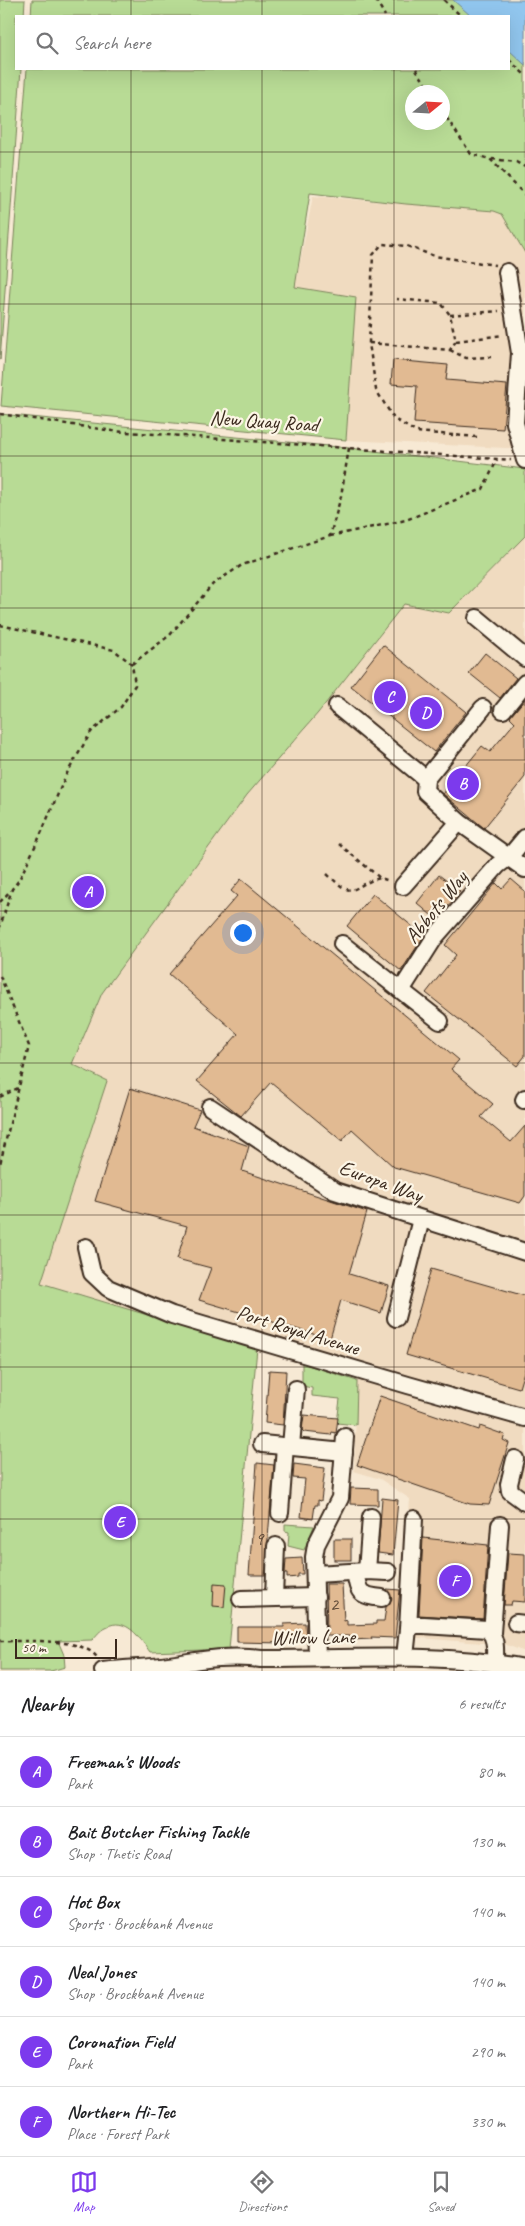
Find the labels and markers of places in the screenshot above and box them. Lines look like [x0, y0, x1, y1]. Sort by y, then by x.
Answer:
pin: C [374, 678, 406, 716]
pin: D [410, 694, 442, 732]
pin: B [447, 765, 479, 803]
pin: A [72, 873, 104, 911]
pin: E [104, 1503, 136, 1541]
pin: F [439, 1562, 471, 1600]

